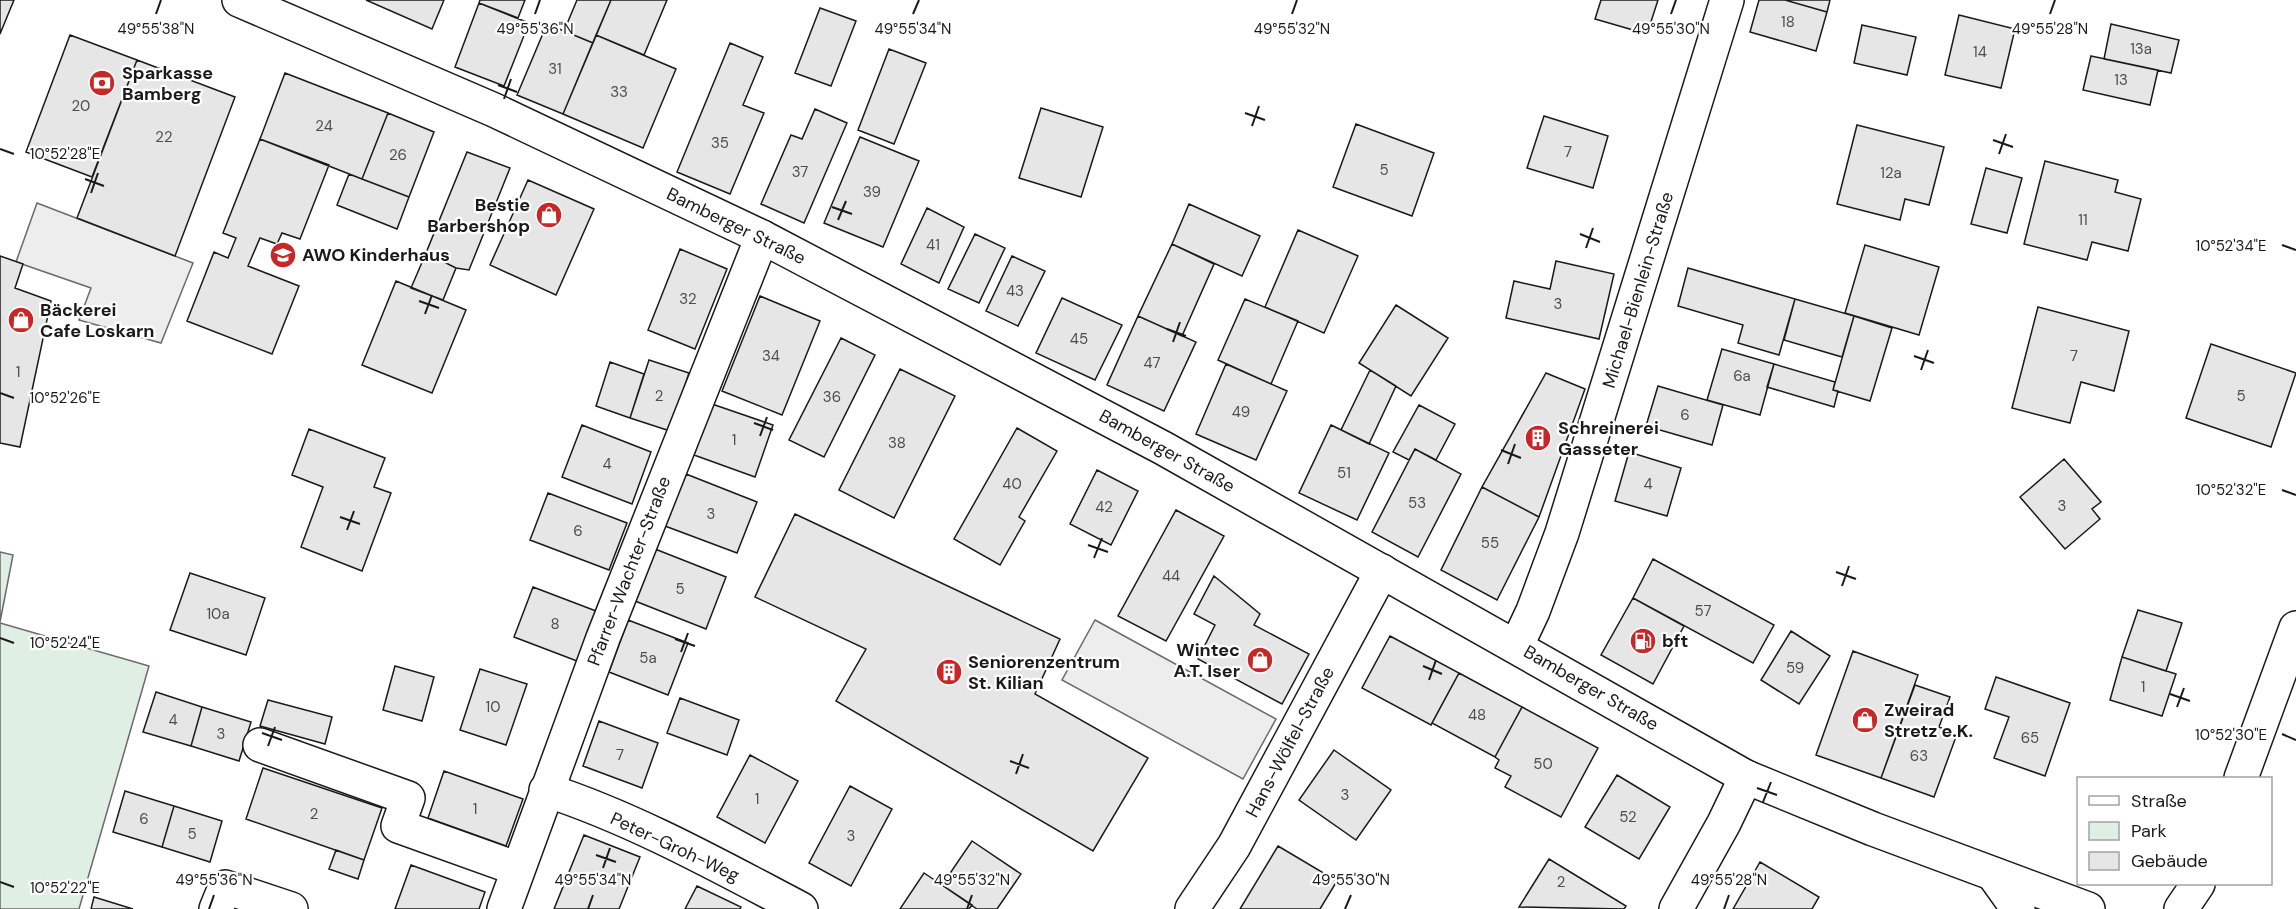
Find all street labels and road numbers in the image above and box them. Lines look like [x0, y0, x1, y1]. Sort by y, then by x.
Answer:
street label: Bamberger Straße [663, 182, 809, 270]
street label: Michael-Bienlein-Straße [1597, 189, 1679, 391]
street label: Bamberger Straße [1095, 404, 1239, 498]
street label: Pfarrer-Wachter-Straße [582, 473, 676, 669]
street label: Bamberger Straße [1519, 640, 1663, 736]
street label: Hans-Wölfel-Straße [1240, 663, 1340, 821]
street label: Peter-Groh-Weg [606, 807, 744, 887]

